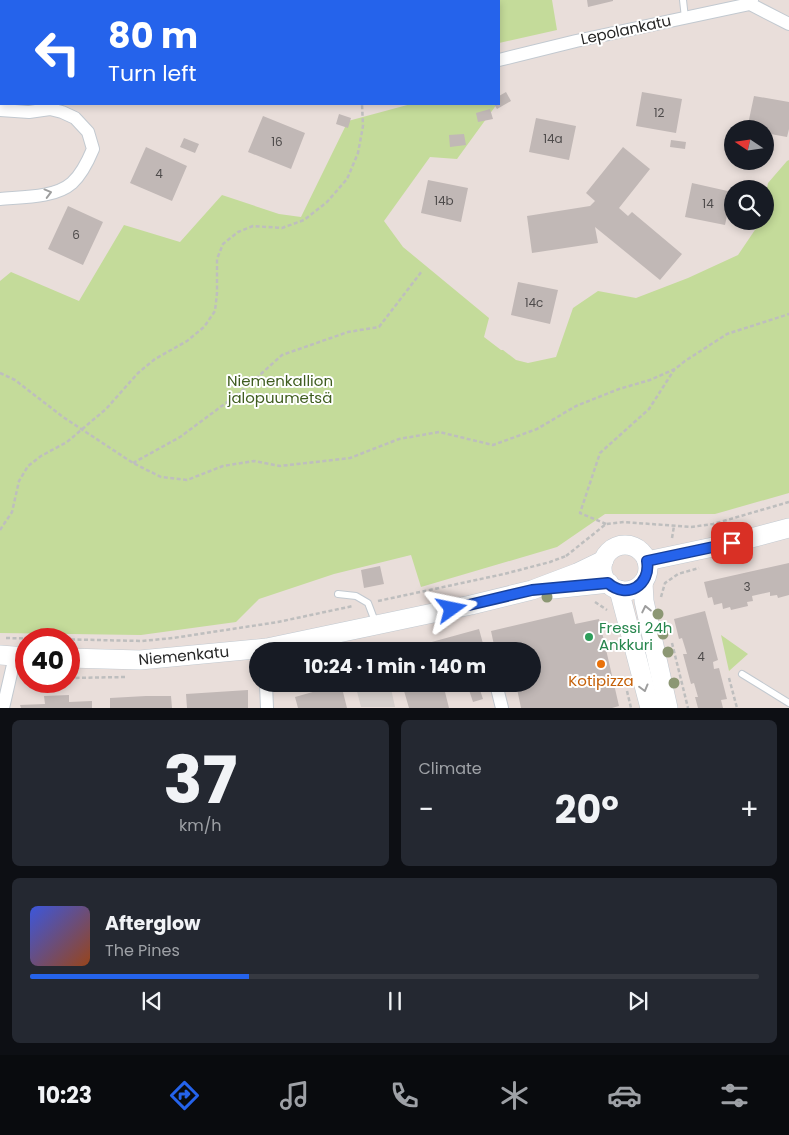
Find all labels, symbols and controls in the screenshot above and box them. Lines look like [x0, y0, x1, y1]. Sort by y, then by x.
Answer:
street label: Lepolankatu [579, 10, 673, 49]
text: 80 m [108, 11, 198, 60]
icon: left [25, 20, 90, 85]
text: Turn left [108, 58, 196, 89]
house number: 12 [654, 104, 664, 121]
north arrow [724, 120, 774, 170]
map controls [724, 120, 774, 230]
house number: 14a [543, 130, 563, 147]
house number: 16 [271, 133, 283, 150]
house number: 4 [155, 165, 163, 182]
button: search [724, 180, 774, 230]
one-way arrow [44, 188, 52, 199]
house number: 14b [434, 192, 454, 209]
house number: 14 [702, 195, 714, 212]
house number: 6 [72, 226, 80, 243]
house number: 14c [525, 294, 543, 311]
park label: Niemenkallion jalopuumetsä [227, 370, 333, 408]
pin [711, 522, 753, 564]
icon: arrive [718, 529, 746, 557]
house number: 3 [743, 578, 751, 595]
position arrow [425, 582, 477, 634]
one-way arrow [641, 604, 652, 613]
place label: Fressi 24h Ankkuri [599, 617, 672, 655]
speed limit sign: 40 [15, 628, 80, 693]
marker: Fressi 24h Ankkuri [583, 631, 595, 643]
street label: Niemenkatu [137, 641, 230, 670]
house number: 4 [697, 648, 705, 665]
text: 10:24 · 1 min · 140 m [304, 653, 486, 680]
marker: Kotipizza [595, 658, 607, 670]
place label: Kotipizza [568, 670, 634, 691]
one-way arrow [639, 683, 649, 691]
text: 37 [163, 735, 237, 826]
text: Climate [419, 757, 482, 780]
text: 20° [555, 783, 619, 836]
text: − [419, 790, 434, 829]
text: + [740, 790, 759, 829]
text: km/h [179, 814, 222, 837]
text: Afterglow [105, 910, 200, 937]
text: The Pines [105, 939, 180, 962]
icon: previous [138, 987, 166, 1015]
icon: pause [381, 987, 409, 1015]
icon: next [624, 987, 652, 1015]
icon: directions [167, 1078, 202, 1113]
icon: music [277, 1078, 312, 1113]
icon: phone [387, 1078, 422, 1113]
icon: climate [497, 1078, 532, 1113]
icon: car [607, 1078, 642, 1113]
icon: filters [717, 1078, 752, 1113]
text: 10:23 [37, 1080, 92, 1111]

